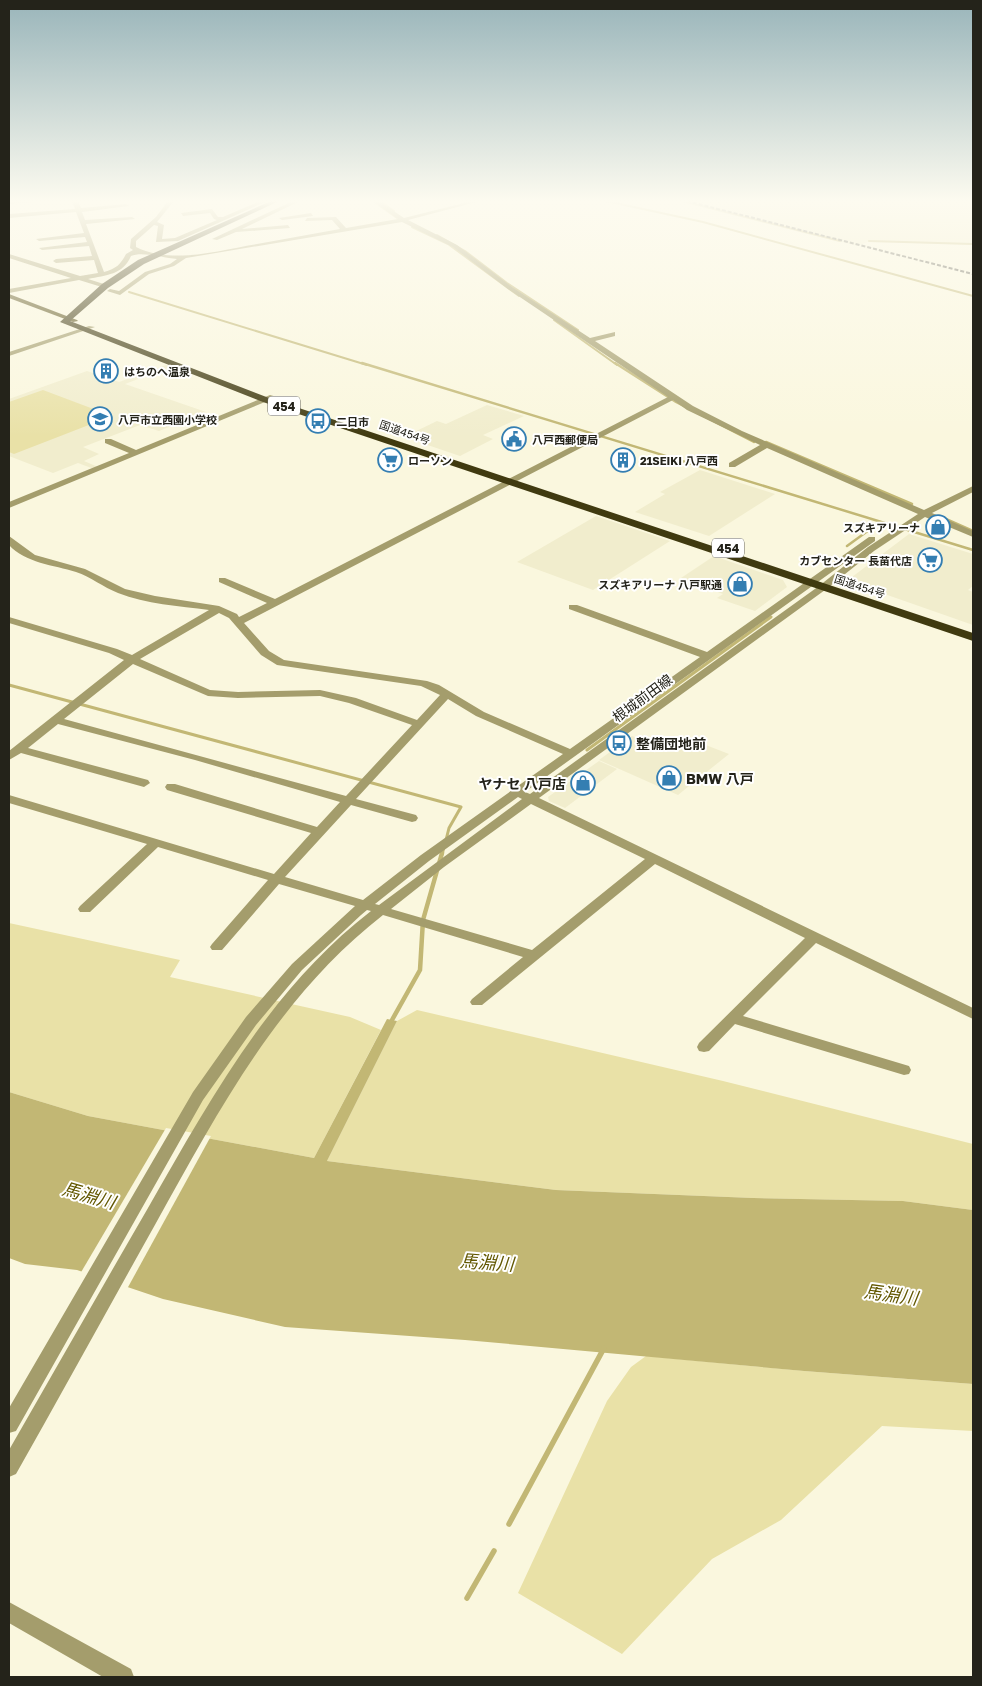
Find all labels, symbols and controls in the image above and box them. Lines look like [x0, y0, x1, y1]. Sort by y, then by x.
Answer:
building icon: はちのへ温泉 [93, 358, 119, 384]
place label: はちのへ温泉 [124, 365, 190, 378]
road number: 454 [268, 396, 300, 416]
school or university icon: 八戸市立西園小学校 [87, 406, 113, 432]
bus stop icon: 二日市 [305, 408, 331, 434]
place label: 八戸市立西園小学校 [118, 413, 217, 426]
place label: 二日市 [336, 415, 369, 428]
street label: 国道454号 [378, 417, 432, 447]
public building icon: 八戸西郵便局 [501, 426, 527, 452]
place label: 八戸西郵便局 [532, 433, 598, 446]
supermarket icon: ローソン [377, 447, 403, 473]
building icon: 21SEIKI 八戸西 [610, 447, 636, 473]
place label: ローソン [408, 454, 452, 467]
place label: 21SEIKI 八戸西 [640, 454, 718, 467]
shop icon: スズキアリーナ [925, 514, 951, 540]
place label: スズキアリーナ [843, 521, 920, 534]
road number: 454 [712, 538, 744, 558]
supermarket icon: カブセンター 長苗代店 [917, 547, 943, 573]
place label: カブセンター 長苗代店 [799, 554, 912, 567]
shop icon: スズキアリーナ 八戸駅通 [727, 571, 753, 597]
street label: 国道454号 [833, 572, 887, 600]
place label: スズキアリーナ 八戸駅通 [598, 578, 722, 591]
street label: 根城前田線 [609, 671, 675, 725]
bus stop icon: 整備団地前 [606, 730, 632, 756]
place label: 整備団地前 [636, 735, 706, 752]
shop icon: BMW 八戸 [656, 765, 682, 791]
shop icon: ヤナセ 八戸店 [570, 770, 596, 796]
place label: BMW 八戸 [686, 770, 754, 787]
place label: ヤナセ 八戸店 [479, 775, 566, 792]
water label: 馬淵川 [60, 1177, 120, 1214]
water label: 馬淵川 [459, 1249, 517, 1275]
water label: 馬淵川 [863, 1279, 921, 1309]

